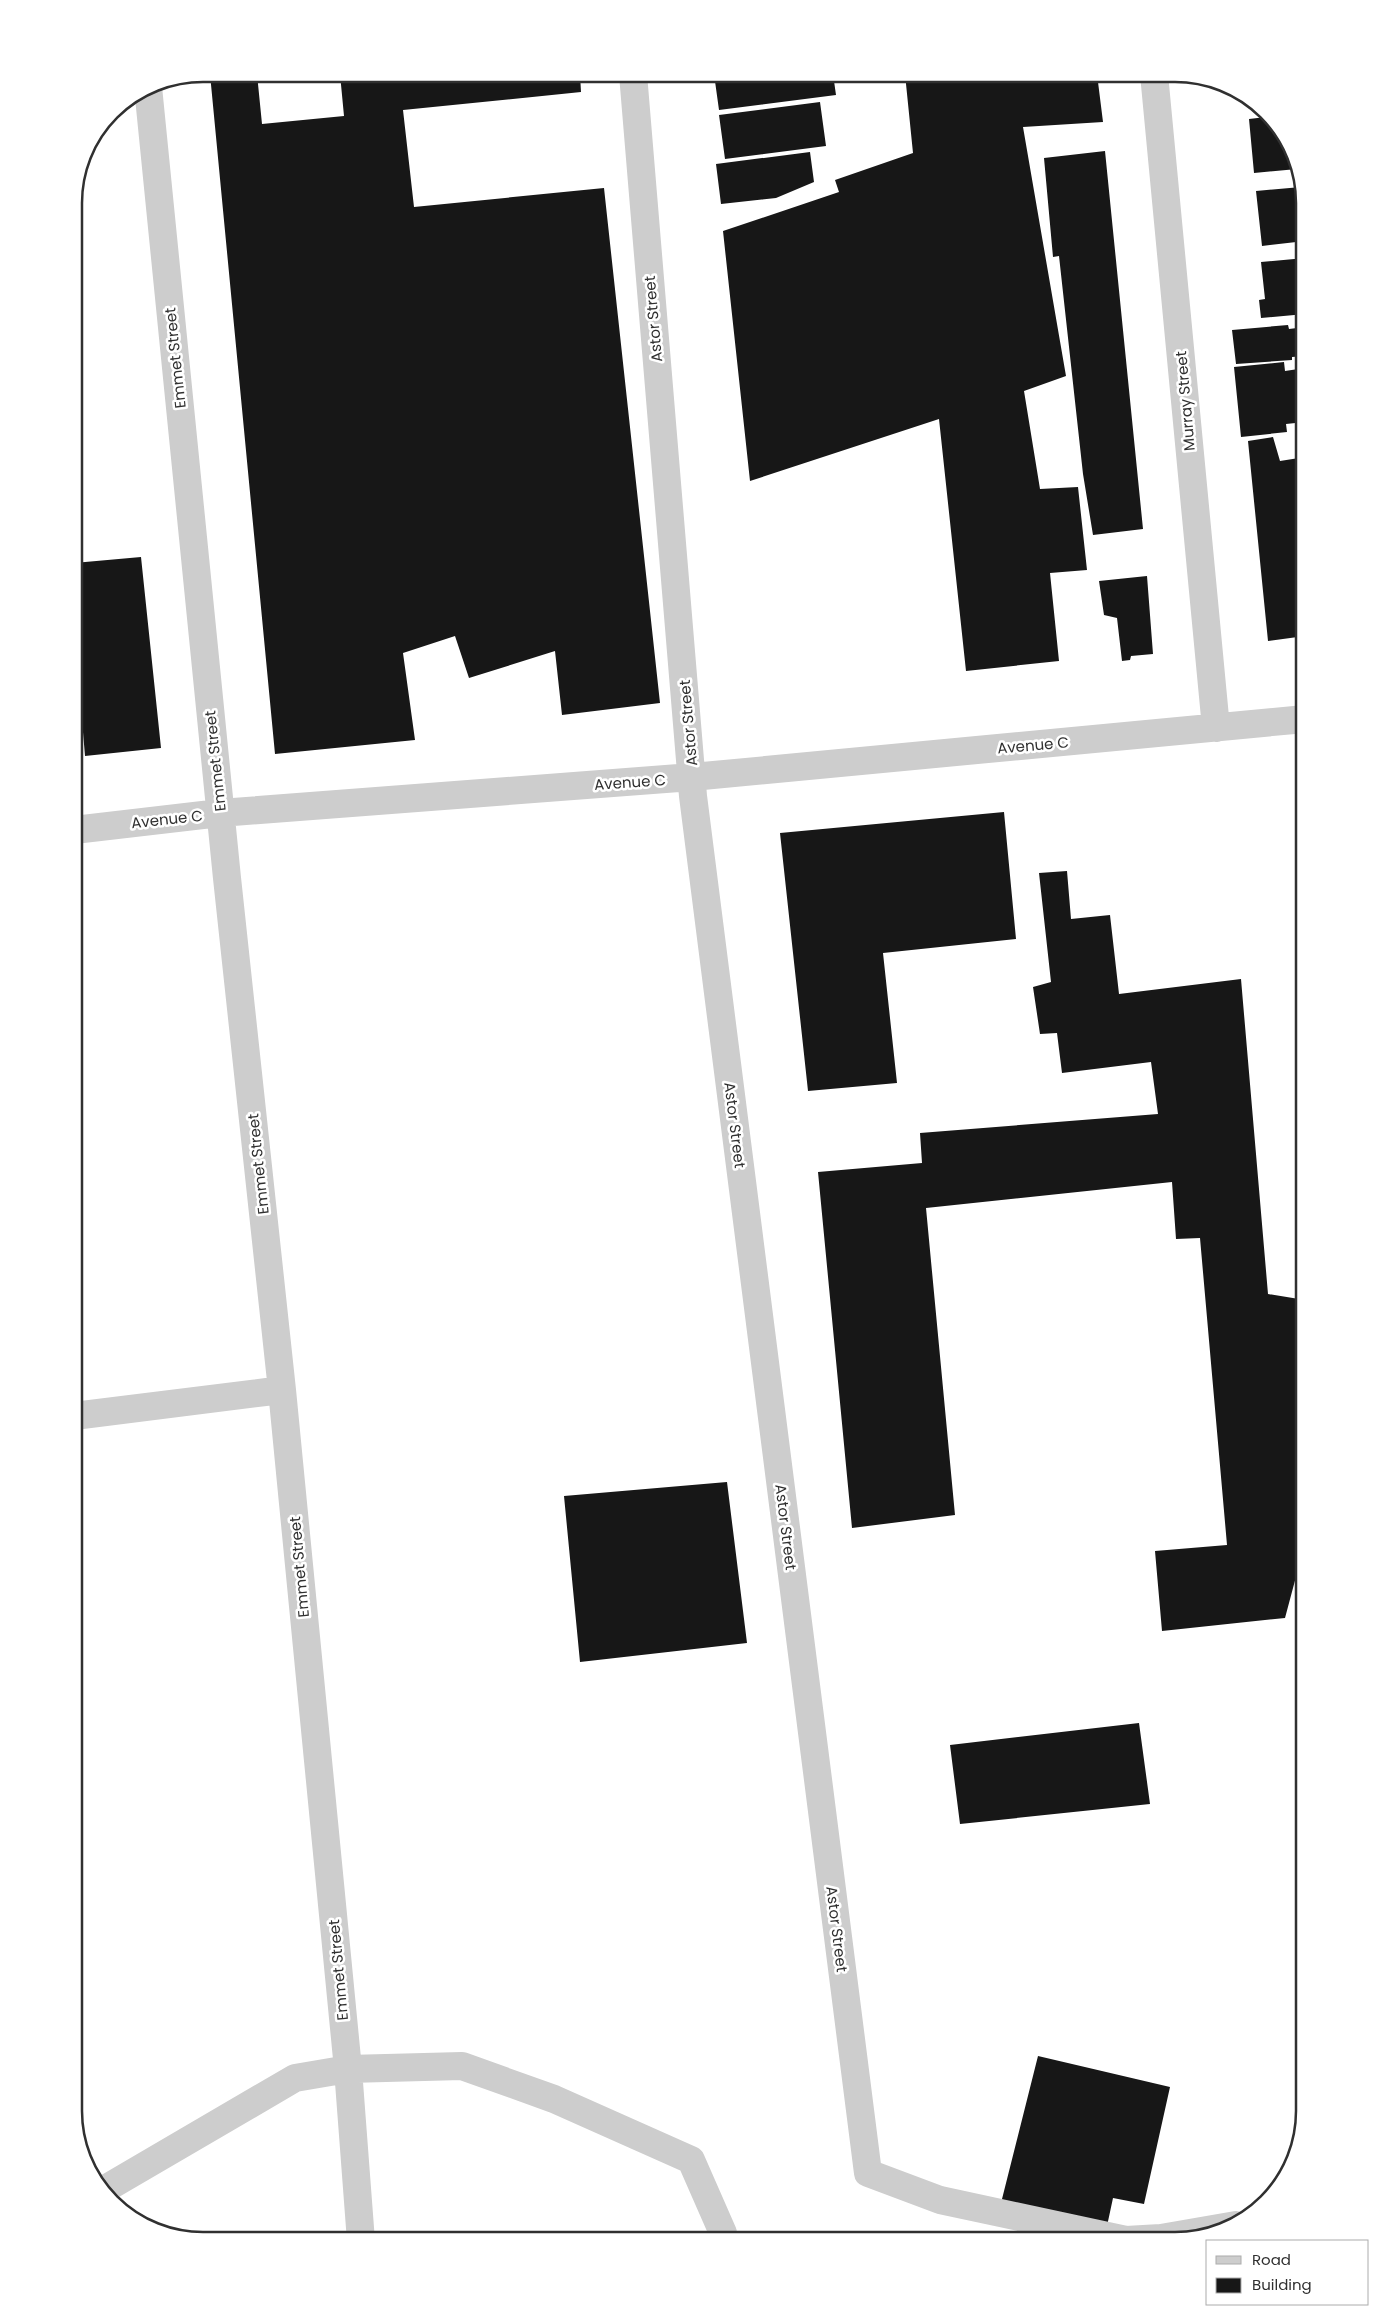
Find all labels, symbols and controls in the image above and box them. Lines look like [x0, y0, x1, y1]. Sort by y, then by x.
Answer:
street label: Astor Street [639, 275, 667, 363]
street label: Emmet Street [159, 307, 191, 409]
street label: Murray Street [1170, 350, 1200, 452]
street label: Astor Street [674, 679, 702, 767]
street label: Emmet Street [199, 710, 231, 812]
street label: Avenue C [996, 731, 1070, 759]
street label: Avenue C [593, 769, 667, 795]
street label: Avenue C [130, 805, 204, 833]
street label: Astor Street [719, 1081, 751, 1169]
street label: Emmet Street [242, 1113, 274, 1215]
street label: Astor Street [770, 1483, 802, 1571]
street label: Emmet Street [284, 1516, 314, 1618]
street label: Astor Street [821, 1885, 853, 1973]
street label: Emmet Street [323, 1919, 353, 2021]
legend [1206, 2240, 1369, 2305]
text: Road [1252, 2249, 1291, 2270]
text: Building [1252, 2274, 1312, 2295]

